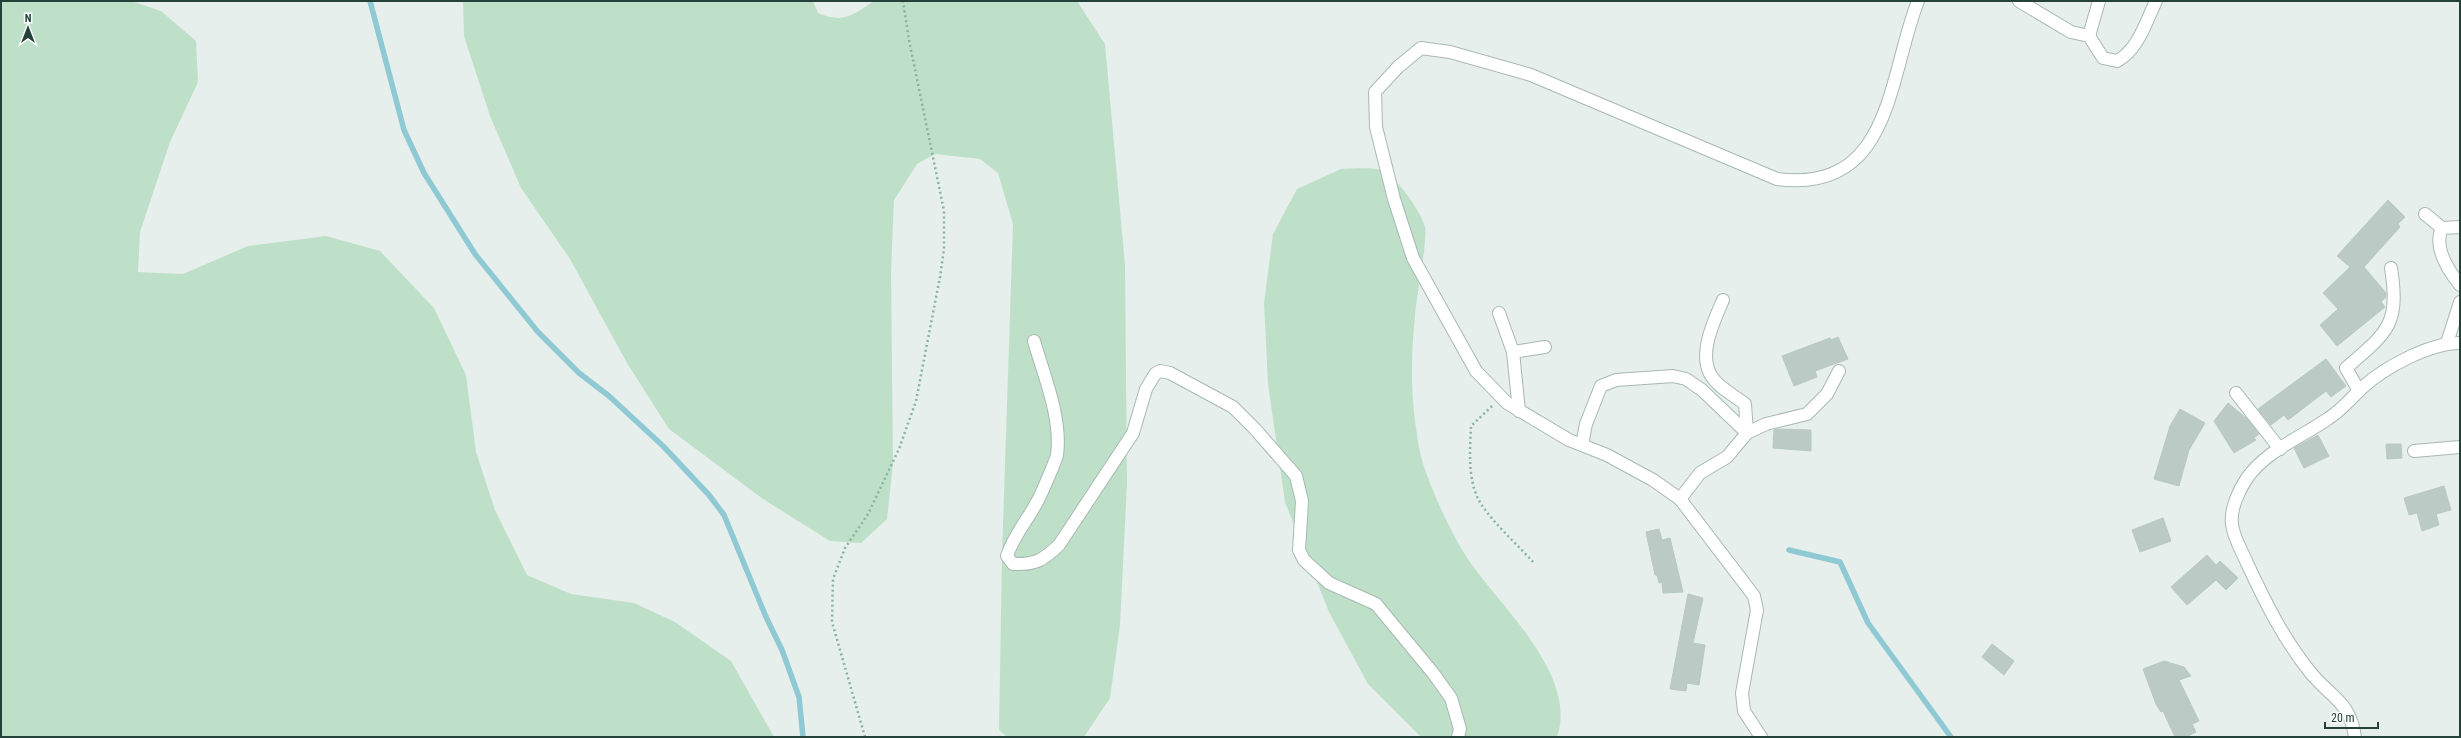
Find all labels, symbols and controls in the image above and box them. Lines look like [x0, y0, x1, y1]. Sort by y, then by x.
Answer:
north arrow [8, 8, 48, 48]
text: N [25, 12, 32, 25]
scale bar [2325, 704, 2378, 730]
text: 20 m [2331, 711, 2355, 725]

